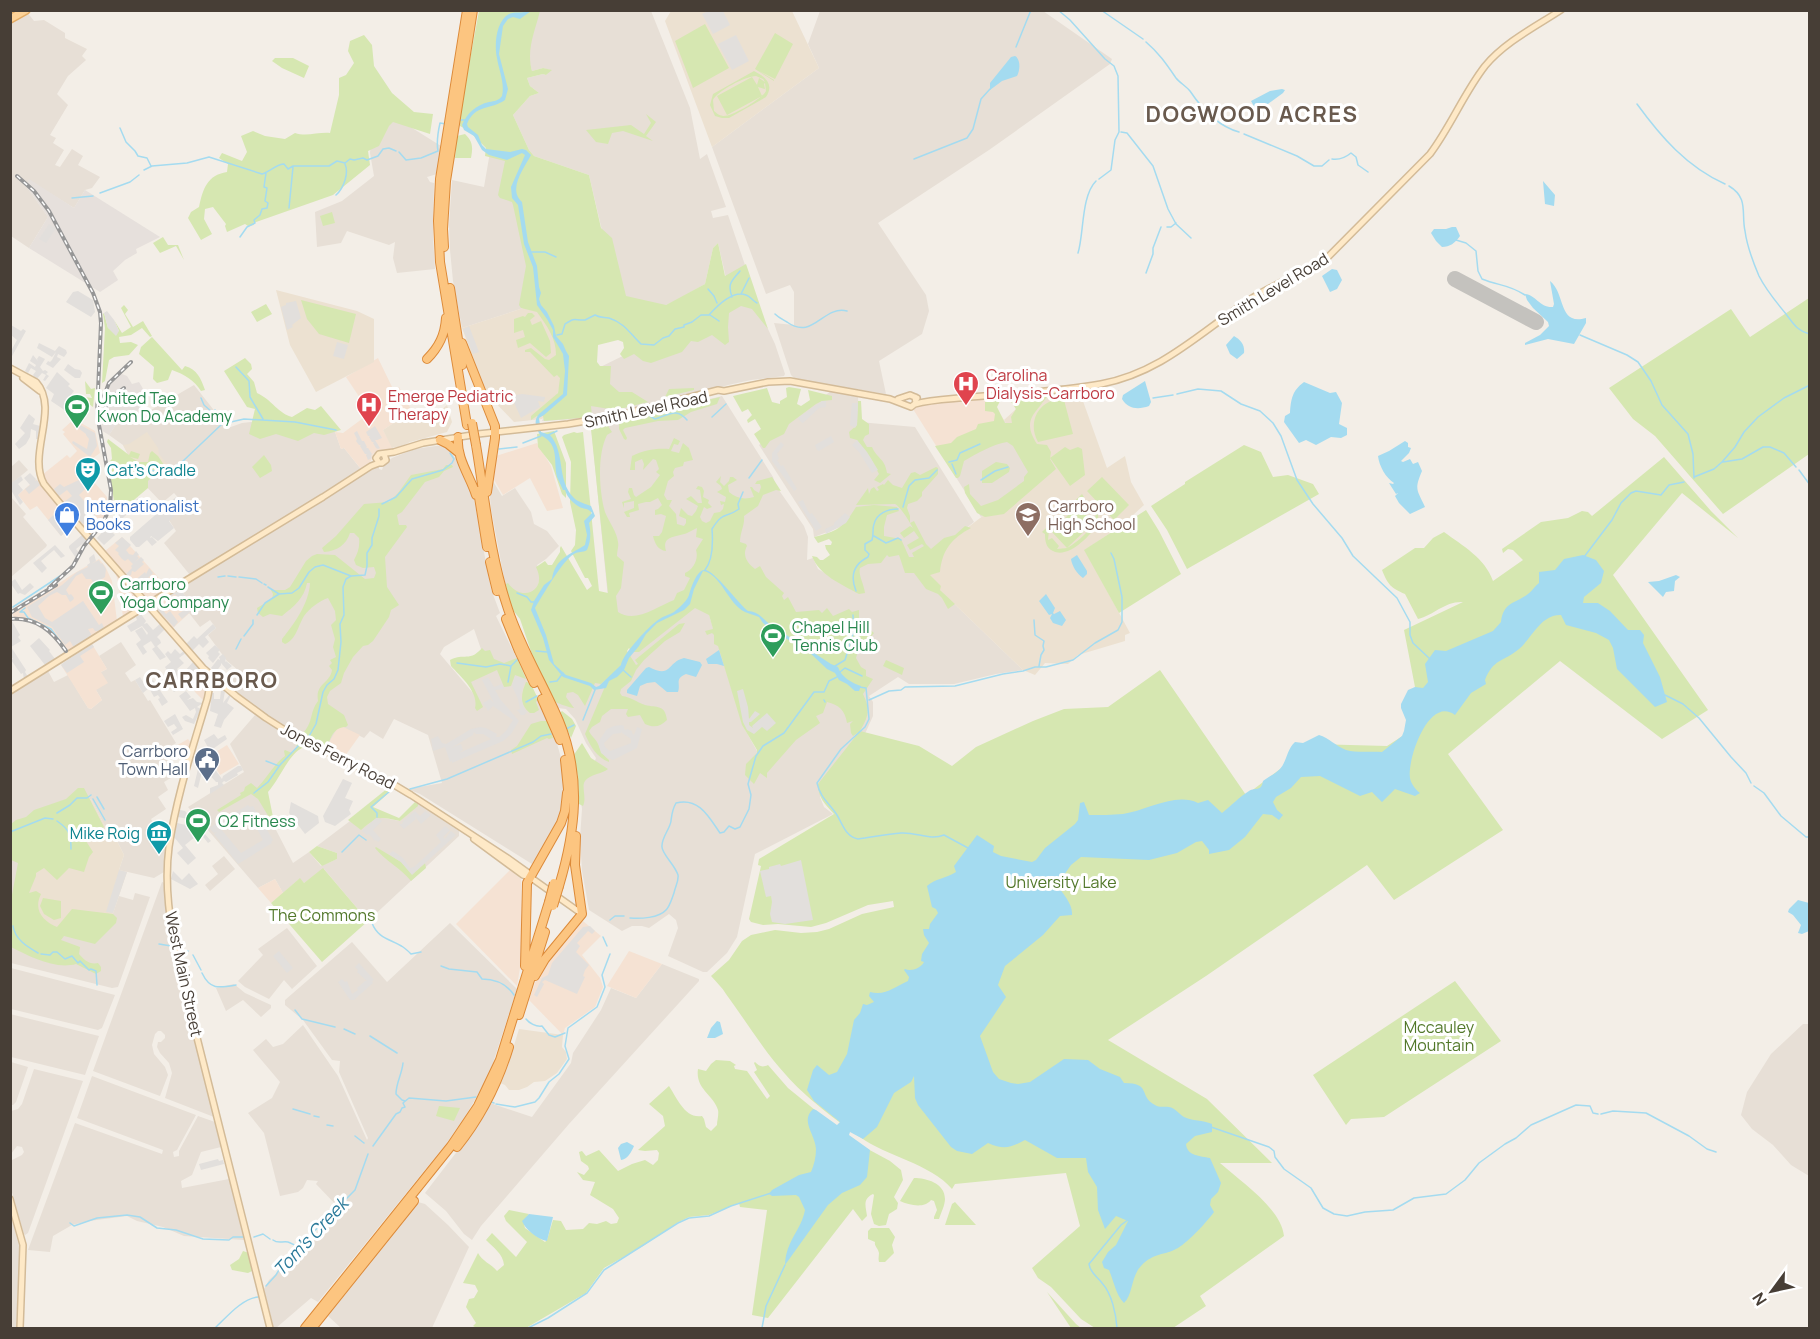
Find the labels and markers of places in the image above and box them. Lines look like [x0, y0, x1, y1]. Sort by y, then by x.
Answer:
place label: Carolina Dialysis-Carrboro [986, 364, 1115, 404]
hospital icon: Carolina Dialysis-Carrboro [951, 369, 981, 407]
place label: Emerge Pediatric Therapy [388, 385, 513, 425]
place label: United Tae Kwon Do Academy [97, 387, 233, 427]
hospital icon: Emerge Pediatric Therapy [354, 390, 384, 428]
sports icon: United Tae Kwon Do Academy [62, 392, 92, 430]
theatre icon: Cat's Cradle [73, 455, 103, 493]
place label: Cat's Cradle [107, 459, 196, 481]
place label: Internationalist Books [86, 495, 199, 535]
place label: Carrboro High School [1048, 495, 1136, 535]
shop icon: Internationalist Books [52, 500, 82, 538]
school or university icon: Carrboro High School [1013, 500, 1043, 538]
place label: Carrboro Yoga Company [120, 573, 230, 613]
sports icon: Carrboro Yoga Company [86, 578, 116, 616]
place label: Chapel Hill Tennis Club [792, 616, 878, 656]
sports icon: Chapel Hill Tennis Club [758, 621, 788, 659]
place label: Carrboro Town Hall [118, 740, 188, 780]
public building icon: Carrboro Town Hall [192, 745, 222, 783]
sports icon: O2 Fitness [183, 806, 213, 844]
place label: O2 Fitness [218, 810, 296, 832]
museum icon: Mike Roig [144, 818, 174, 856]
place label: Mike Roig [70, 822, 140, 844]

